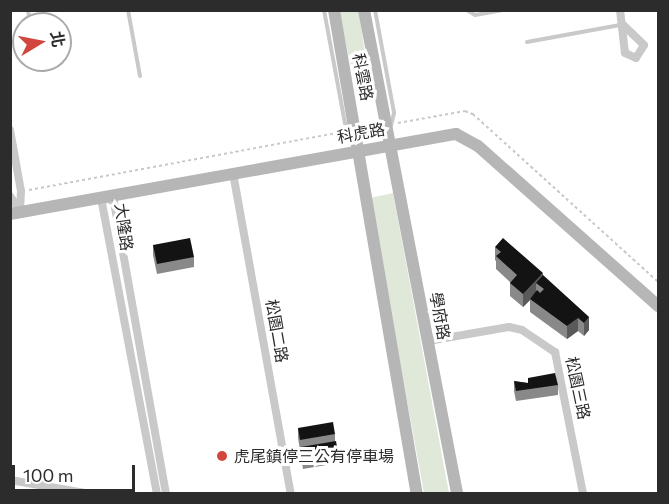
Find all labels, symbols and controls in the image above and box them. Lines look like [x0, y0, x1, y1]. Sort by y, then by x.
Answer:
north arrow [12, 12, 72, 72]
text: 北 [48, 30, 69, 49]
street label: 科雲路 [349, 52, 377, 102]
street label: 科虎路 [336, 119, 386, 147]
street label: 大隆路 [111, 202, 137, 252]
street label: 學府路 [426, 291, 454, 341]
street label: 松園二路 [262, 298, 292, 364]
street label: 松園三路 [562, 355, 594, 421]
place label: 虎尾鎮停三公有停車場 [234, 446, 394, 466]
marker: 虎尾鎮停三公有停車場 [215, 449, 229, 463]
scale bar [15, 453, 138, 491]
text: 100 m [23, 464, 73, 486]

